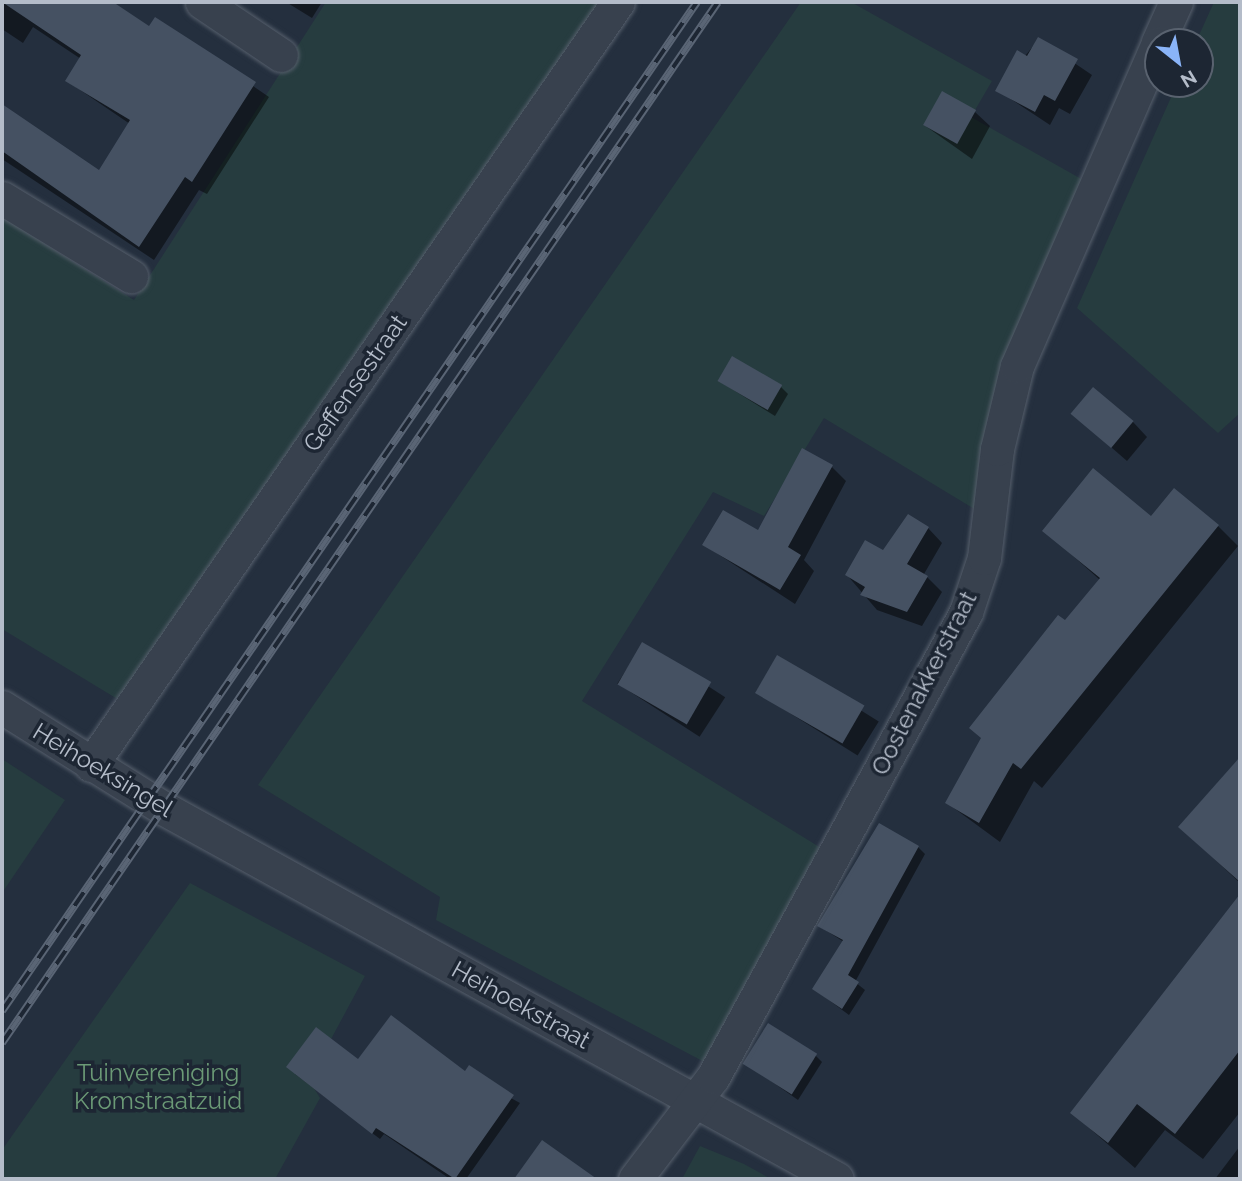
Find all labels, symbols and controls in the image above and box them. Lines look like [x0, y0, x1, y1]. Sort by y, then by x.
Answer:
north arrow [1144, 28, 1214, 98]
text: N [1177, 66, 1201, 92]
street label: Geffensestraat [297, 309, 413, 457]
street label: Oostenakkerstraat [865, 586, 983, 780]
street label: Heihoeksingel [28, 717, 178, 823]
street label: Heihoekstraat [447, 955, 595, 1055]
park label: Tuinvereniging Kromstraatzuid [74, 1059, 242, 1115]

